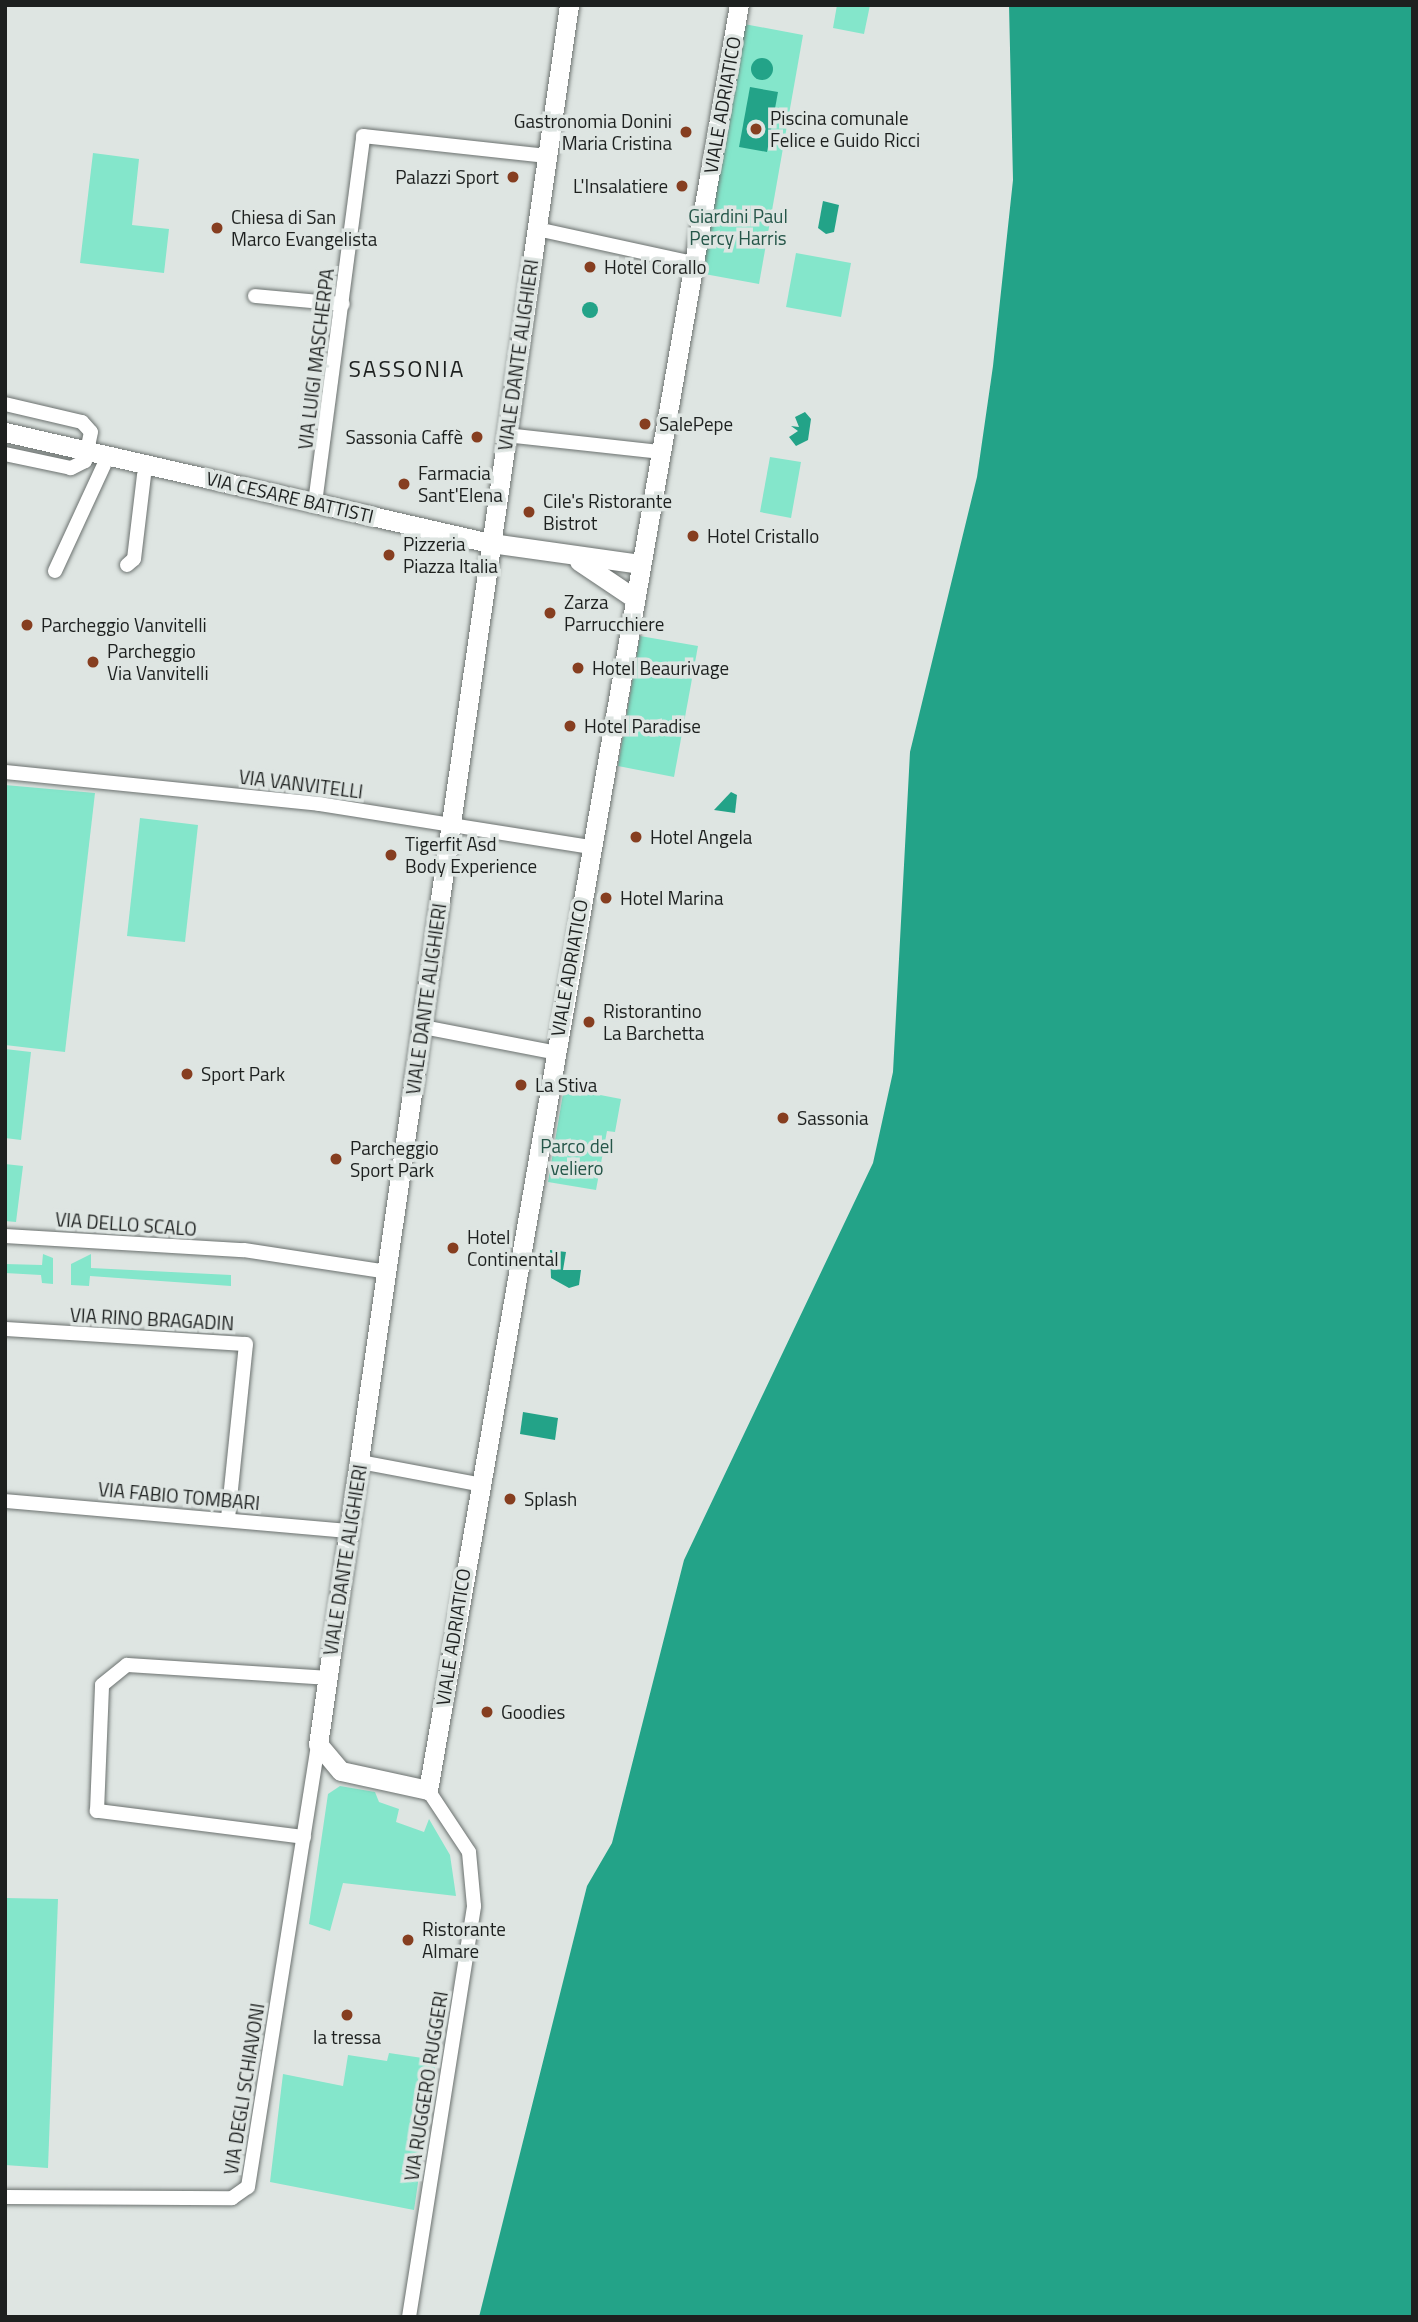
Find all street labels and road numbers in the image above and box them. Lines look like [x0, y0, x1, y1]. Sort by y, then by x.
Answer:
street label: VIALE ADRIATICO [699, 35, 745, 175]
street label: VIALE DANTE ALIGHIERI [493, 258, 543, 452]
street label: VIA LUIGI MASCHERPA [294, 267, 338, 451]
street label: VIA CESARE BATTISTI [204, 467, 376, 527]
street label: VIA VANVITELLI [238, 765, 364, 803]
street label: VIALE ADRIATICO [546, 898, 592, 1038]
street label: VIALE DANTE ALIGHIERI [401, 902, 451, 1096]
street label: VIA DELLO SCALO [54, 1208, 198, 1240]
street label: VIA RINO BRAGADIN [69, 1303, 235, 1335]
street label: VIALE DANTE ALIGHIERI [319, 1463, 371, 1657]
street label: VIA FABIO TOMBARI [97, 1478, 261, 1514]
street label: VIALE ADRIATICO [431, 1567, 475, 1707]
street label: VIA RUGGERO RUGGERI [400, 1990, 452, 2182]
street label: VIA DEGLI SCHIAVONI [219, 2002, 269, 2176]

